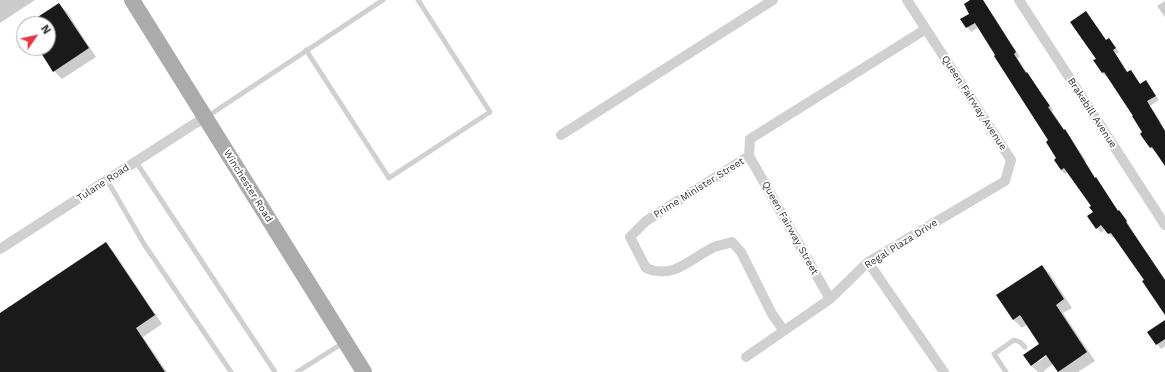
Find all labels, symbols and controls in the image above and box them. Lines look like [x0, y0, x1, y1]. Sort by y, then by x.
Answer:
north arrow [16, 16, 56, 56]
text: N [38, 23, 53, 37]
street label: Queen Fairway Avenue [939, 53, 1009, 153]
street label: Brakebill Avenue [1065, 76, 1119, 150]
street label: Winchester Road [221, 148, 275, 224]
street label: Prime Minister Street [652, 155, 746, 221]
street label: Tulane Road [75, 162, 131, 204]
street label: Queen Fairway Street [759, 179, 821, 277]
street label: Regal Plaza Drive [862, 217, 940, 271]

